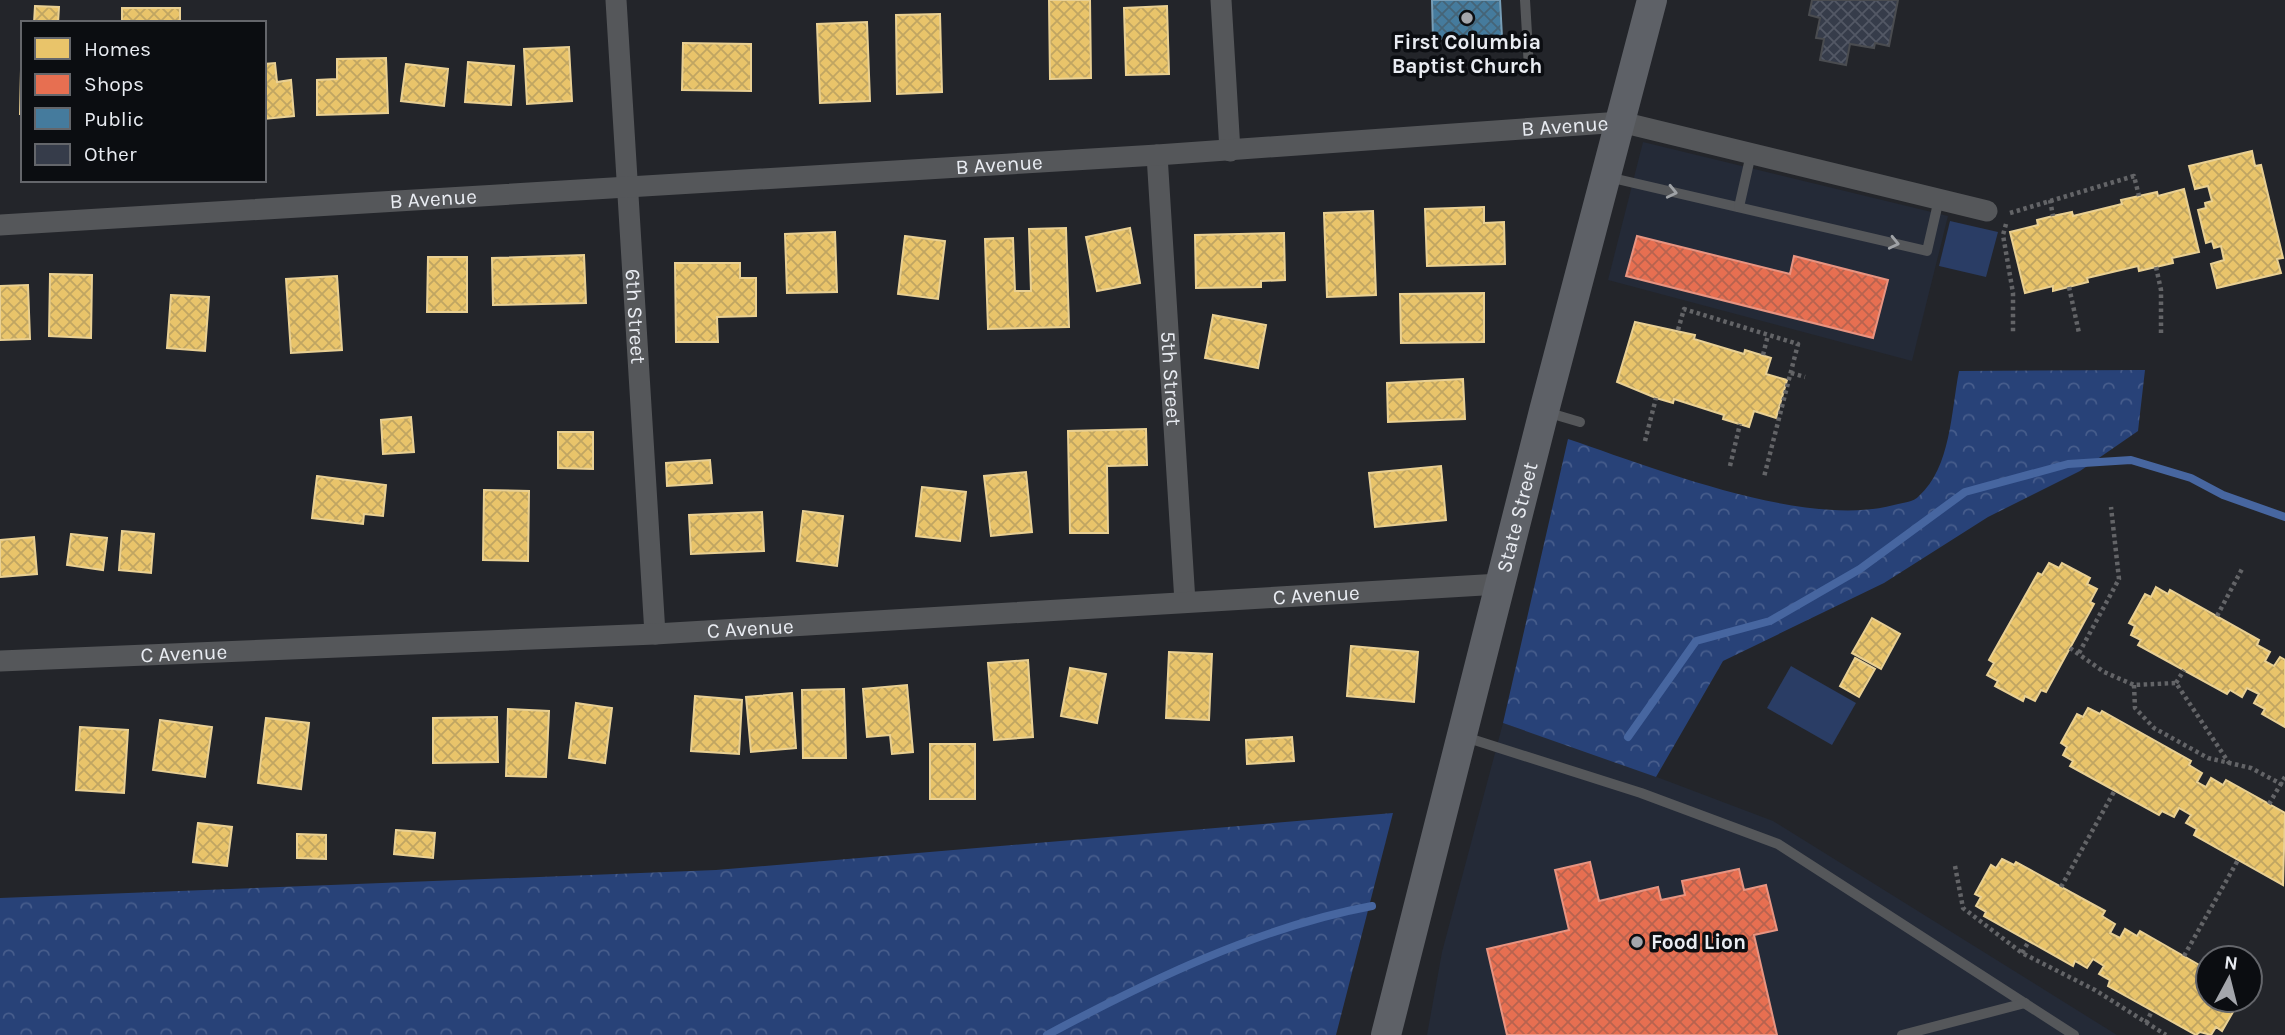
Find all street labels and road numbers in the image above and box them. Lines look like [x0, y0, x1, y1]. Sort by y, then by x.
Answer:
street label: B Avenue [1520, 111, 1609, 141]
street label: B Avenue [955, 150, 1043, 179]
street label: B Avenue [389, 184, 477, 213]
street label: 6th Street [621, 268, 650, 365]
street label: 5th Street [1156, 330, 1186, 427]
street label: State Street [1492, 459, 1543, 575]
street label: C Avenue [1272, 580, 1360, 609]
street label: C Avenue [706, 614, 794, 643]
street label: C Avenue [140, 640, 228, 667]

